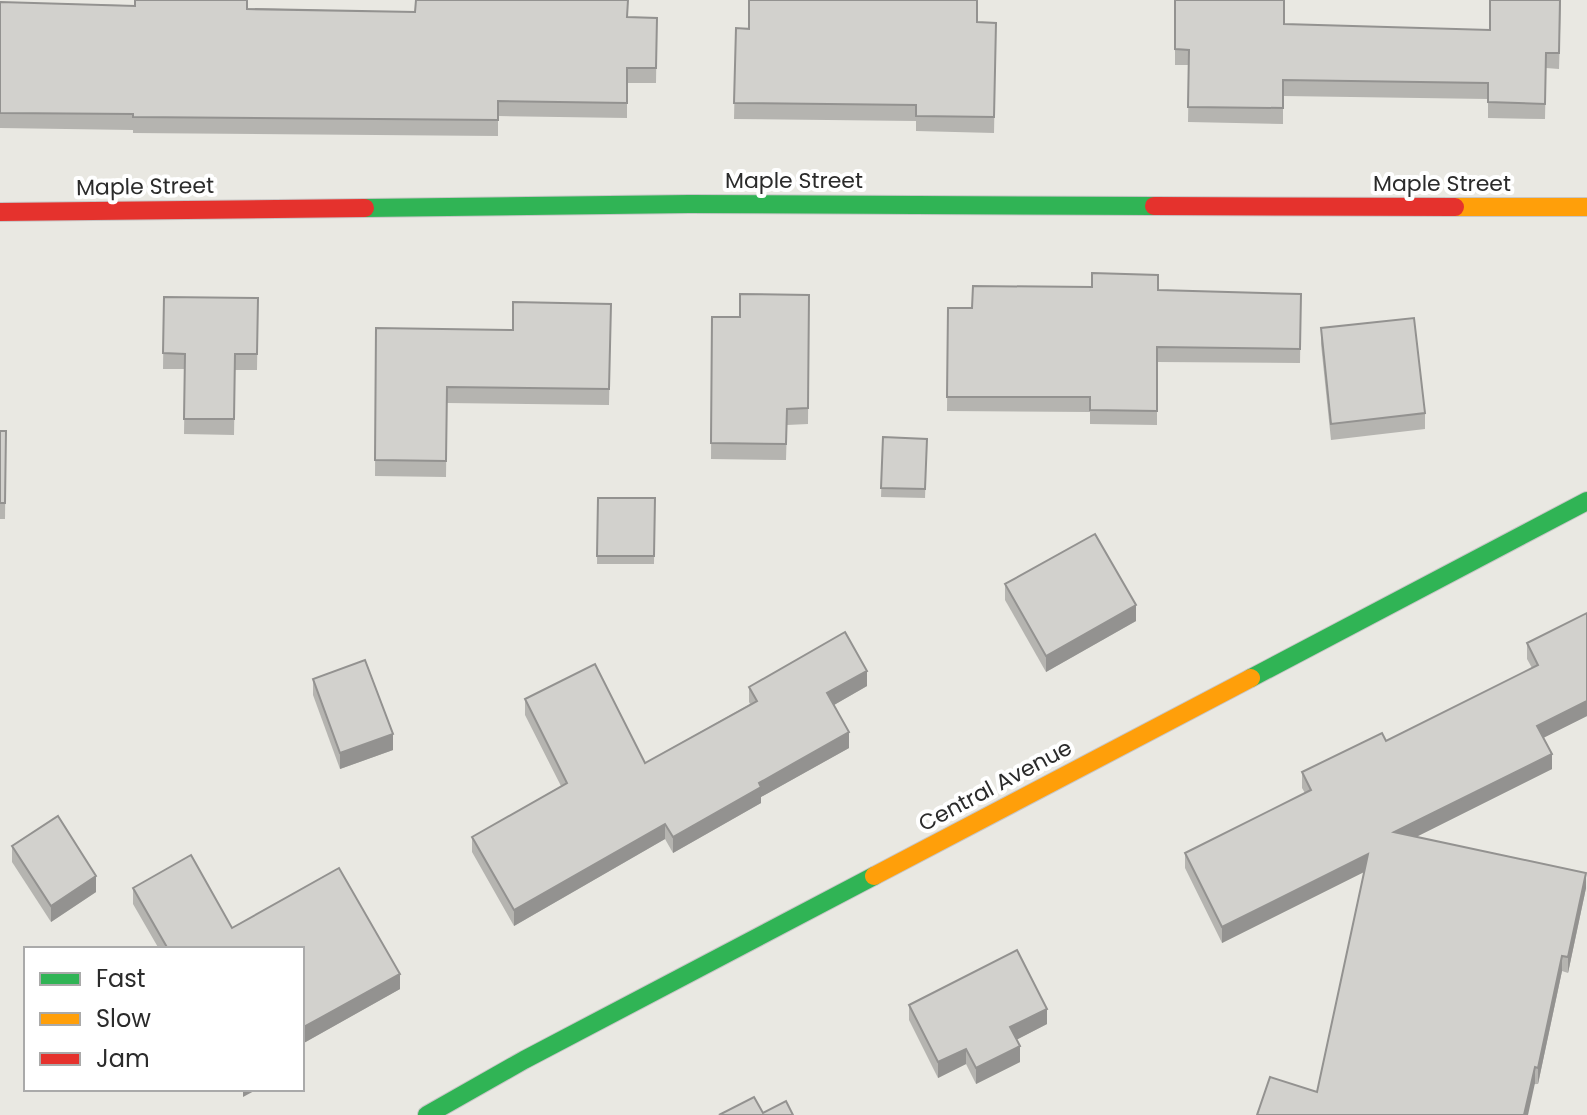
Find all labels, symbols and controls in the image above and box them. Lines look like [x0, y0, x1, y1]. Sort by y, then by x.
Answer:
street label: Maple Street [725, 165, 863, 196]
street label: Maple Street [1373, 168, 1511, 199]
street label: Maple Street [76, 170, 214, 203]
street label: Central Avenue [913, 732, 1077, 839]
legend [24, 947, 304, 1091]
text: Fast [96, 962, 146, 995]
text: Slow [96, 1002, 151, 1035]
text: Jam [96, 1042, 150, 1075]

